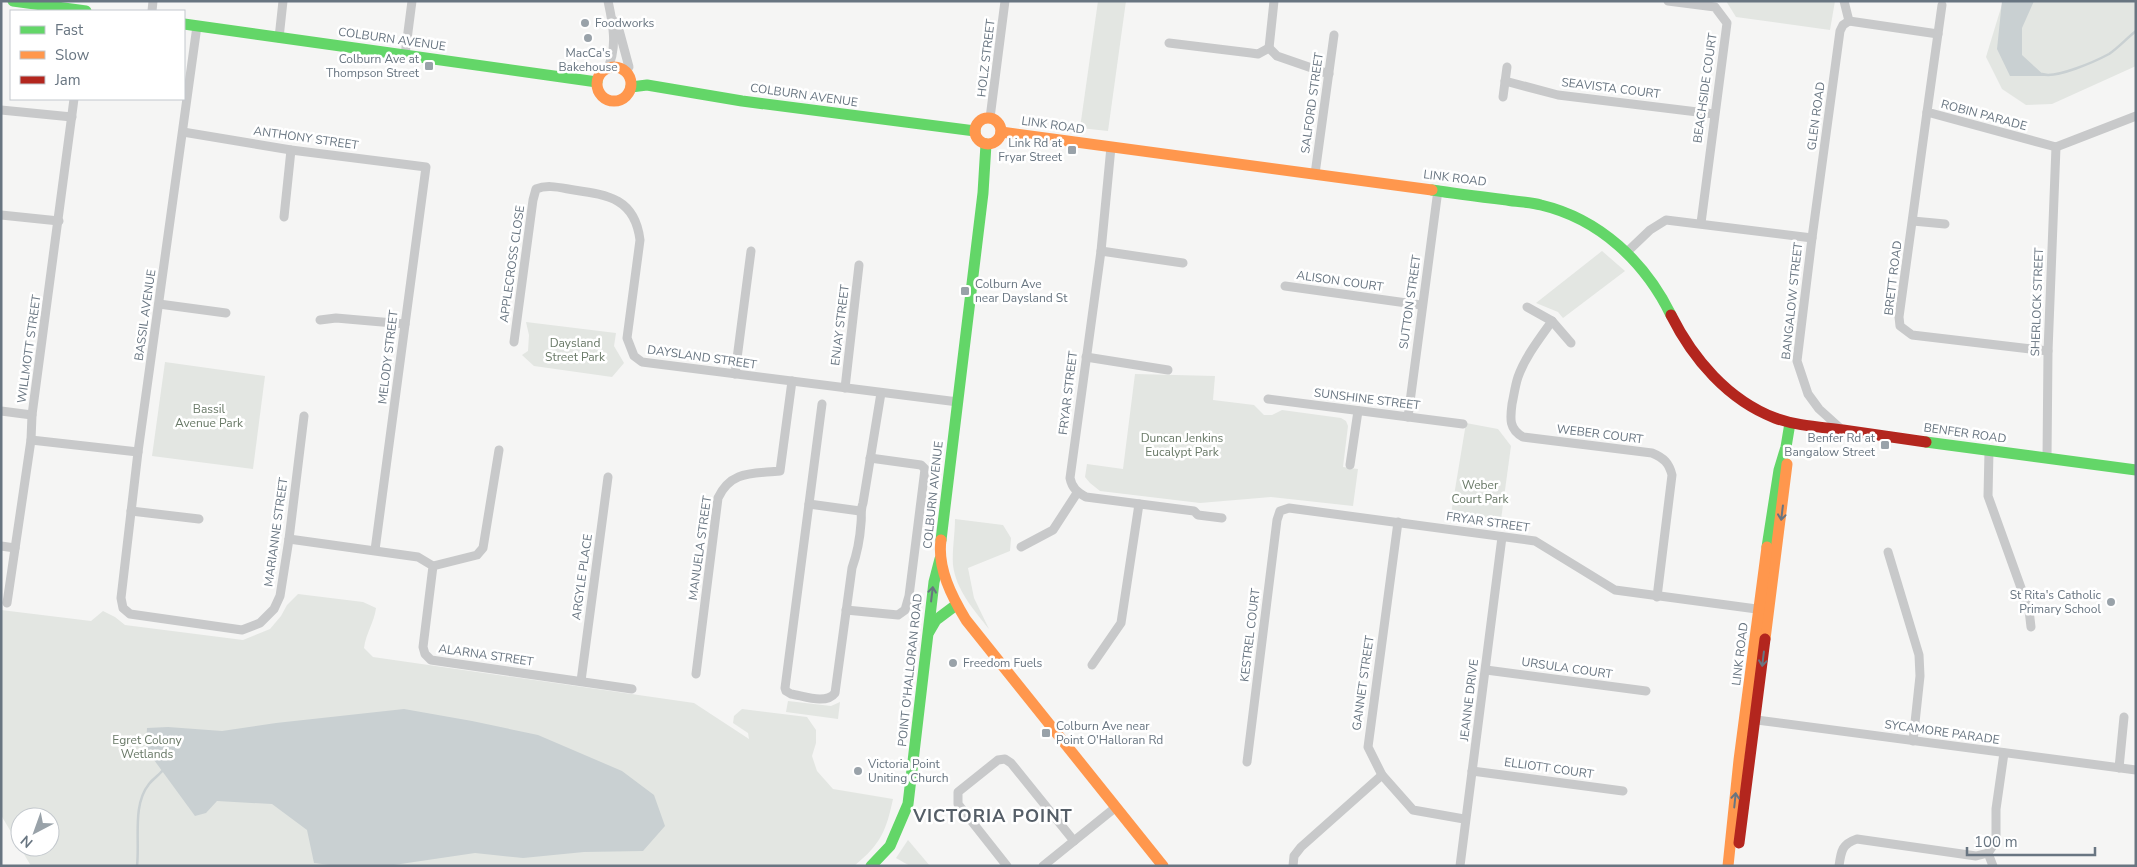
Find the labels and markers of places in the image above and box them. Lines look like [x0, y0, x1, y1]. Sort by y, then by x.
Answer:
place label: Foodworks [595, 15, 655, 31]
marker: Foodworks [579, 17, 591, 29]
marker: MacCa's Bakehouse [582, 32, 594, 44]
place label: MacCa's Bakehouse [558, 45, 618, 75]
place label: Colburn Ave at Thompson Street [326, 51, 420, 81]
marker: Colburn Ave at Thompson Street [423, 60, 435, 72]
place label: Link Rd at Fryar Street [998, 135, 1063, 165]
marker: Link Rd at Fryar Street [1066, 144, 1078, 156]
place label: Colburn Ave near Daysland St [975, 276, 1068, 306]
marker: Colburn Ave near Daysland St [959, 285, 971, 297]
place label: Benfer Rd at Bangalow Street [1784, 430, 1876, 460]
marker: Benfer Rd at Bangalow Street [1879, 439, 1891, 451]
place label: St Rita's Catholic Primary School [2010, 587, 2101, 617]
marker: St Rita's Catholic Primary School [2105, 596, 2117, 608]
place label: Freedom Fuels [963, 655, 1043, 671]
marker: Freedom Fuels [947, 657, 959, 669]
place label: Colburn Ave near Point O'Halloran Rd [1056, 718, 1163, 748]
marker: Colburn Ave near Point O'Halloran Rd [1040, 727, 1052, 739]
place label: Victoria Point Uniting Church [867, 756, 948, 786]
marker: Victoria Point Uniting Church [852, 765, 864, 777]

